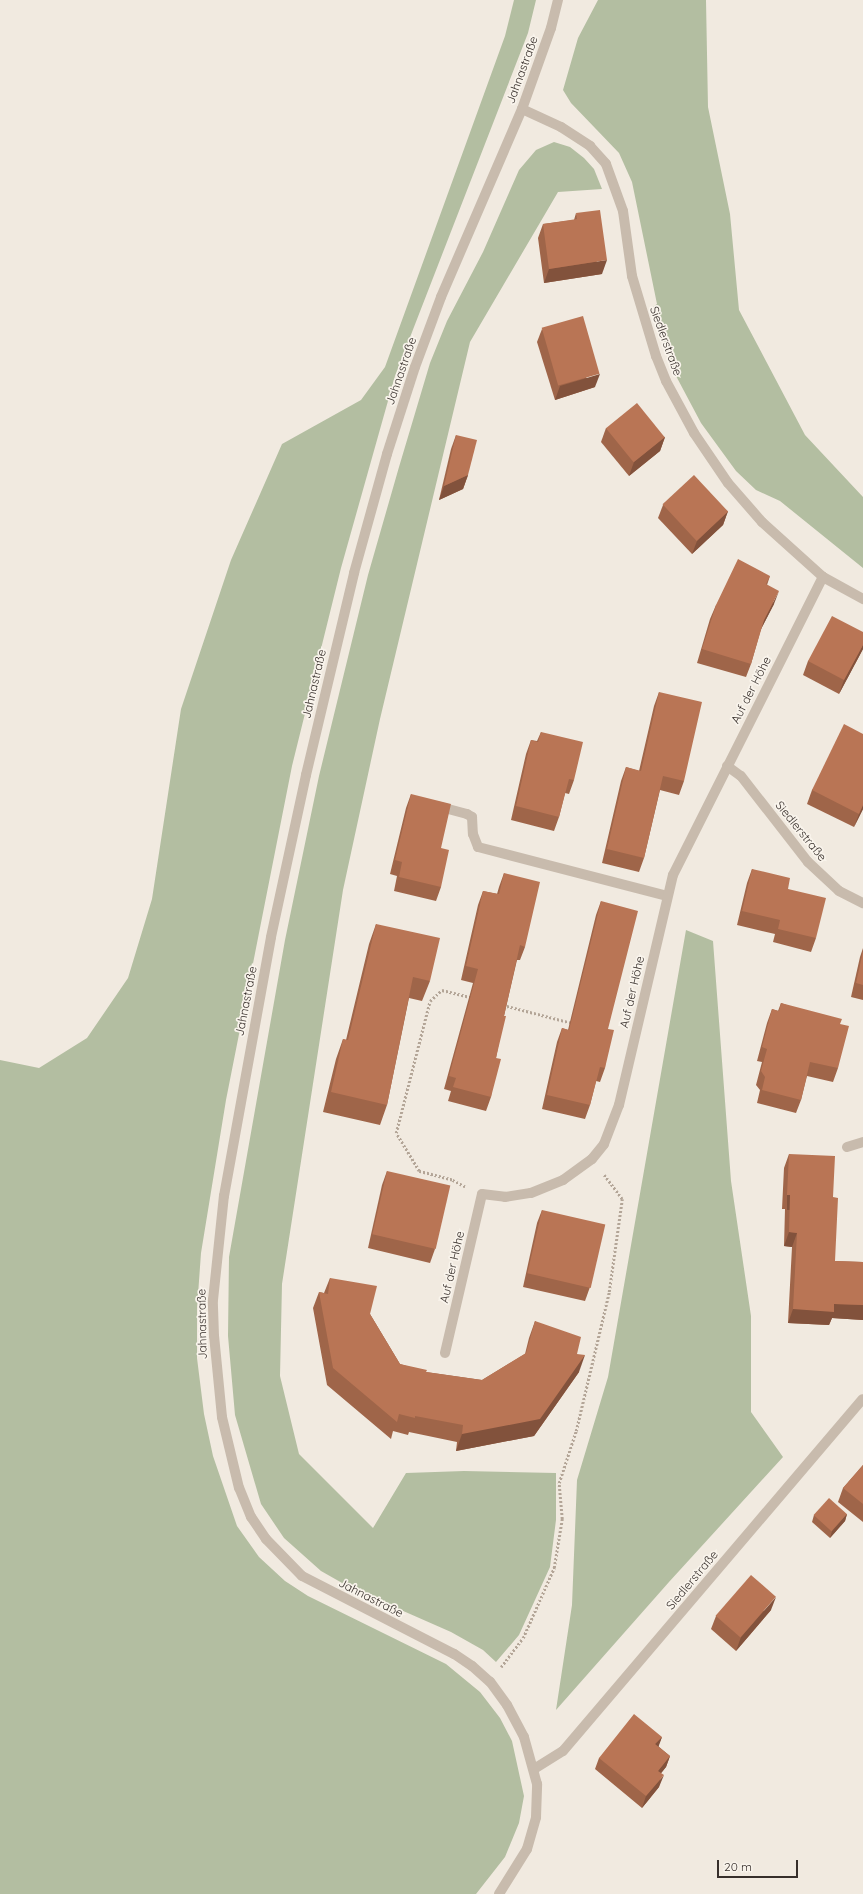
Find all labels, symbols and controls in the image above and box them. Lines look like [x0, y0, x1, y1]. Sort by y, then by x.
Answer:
street label: Jahnastraße [503, 34, 541, 106]
street label: Siedlerstraße [647, 304, 685, 378]
street label: Jahnastraße [383, 335, 419, 407]
street label: Jahnastraße [299, 648, 329, 720]
street label: Auf der Höhe [728, 654, 774, 726]
street label: Siedlerstraße [772, 798, 830, 864]
street label: Auf der Höhe [617, 955, 647, 1029]
street label: Jahnastraße [232, 965, 260, 1037]
street label: Auf der Höhe [437, 1230, 467, 1304]
street label: Jahnastraße [194, 1289, 210, 1359]
street label: Siedlerstraße [663, 1547, 721, 1613]
street label: Jahnastraße [336, 1576, 406, 1620]
scale bar [719, 1852, 800, 1878]
text: 20 m [724, 1859, 752, 1874]

